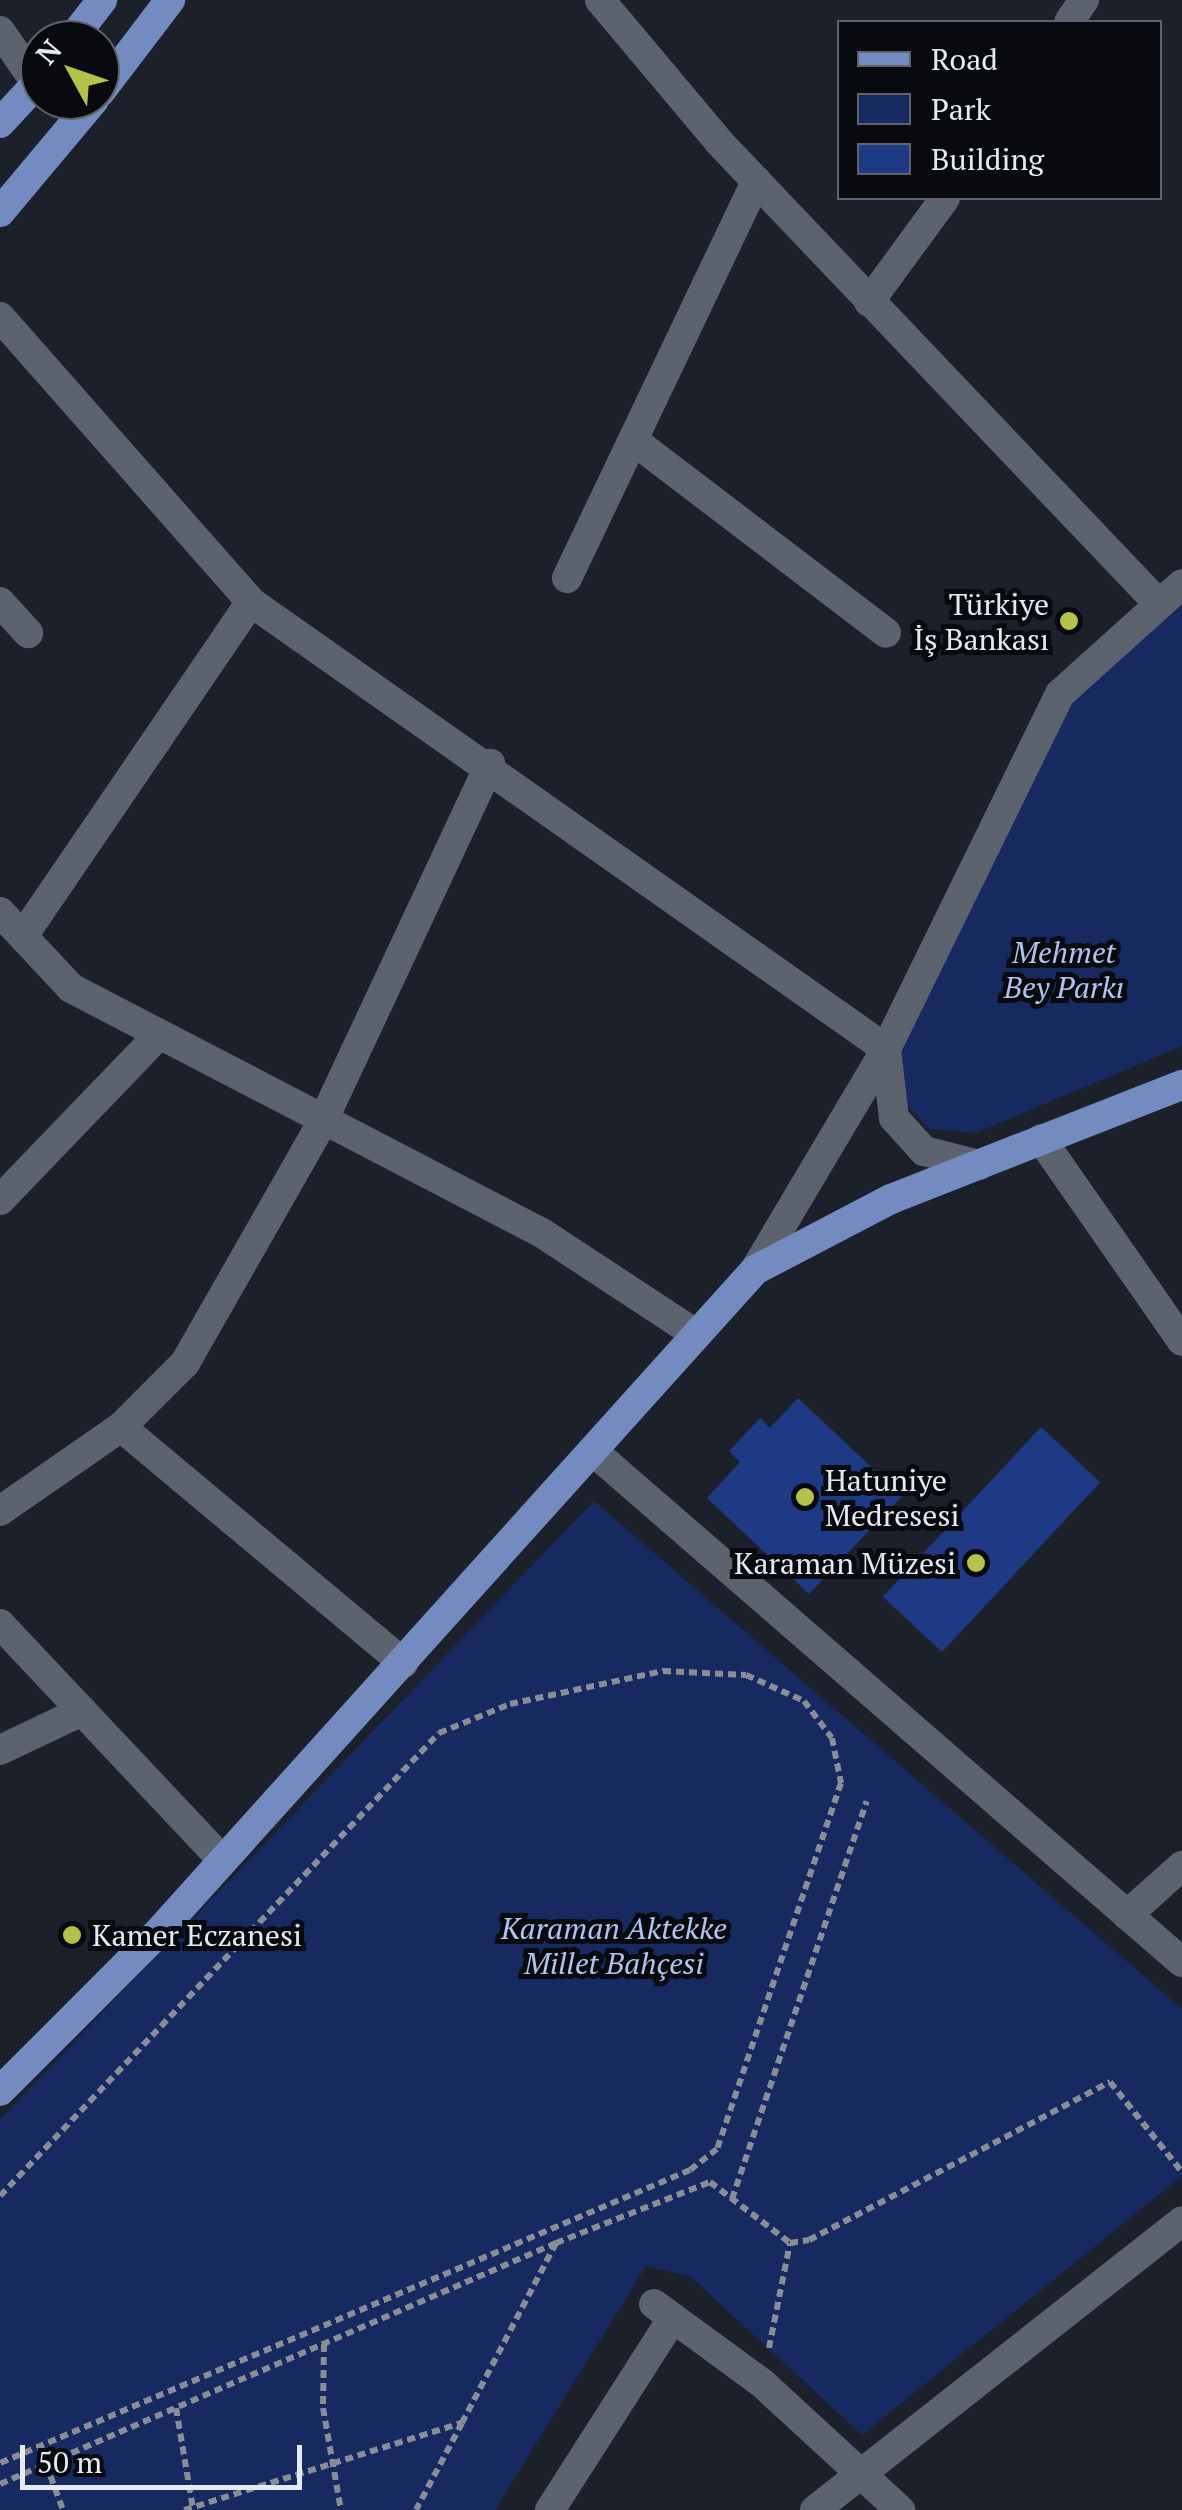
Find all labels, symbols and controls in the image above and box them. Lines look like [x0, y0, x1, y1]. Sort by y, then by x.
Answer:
north arrow [20, 20, 120, 120]
legend [837, 20, 1162, 200]
text: N [27, 32, 69, 72]
text: Road [931, 39, 998, 79]
text: Park [931, 89, 991, 129]
text: Building [931, 139, 1044, 179]
place label: Türkiye İş Bankası [914, 586, 1049, 656]
marker: Türkiye İş Bankası [1058, 610, 1080, 632]
park label: Mehmet Bey Parkı [1004, 934, 1124, 1004]
place label: Hatuniye Medresesi [825, 1462, 959, 1532]
marker: Hatuniye Medresesi [794, 1486, 816, 1508]
place label: Karaman Müzesi [734, 1545, 956, 1581]
marker: Karaman Müzesi [965, 1552, 987, 1574]
park label: Karaman Aktekke Millet Bahçesi [501, 1910, 727, 1980]
place label: Kamer Eczanesi [92, 1917, 302, 1953]
marker: Kamer Eczanesi [61, 1924, 83, 1946]
scale bar [25, 2425, 308, 2487]
text: 50 m [37, 2442, 102, 2482]

